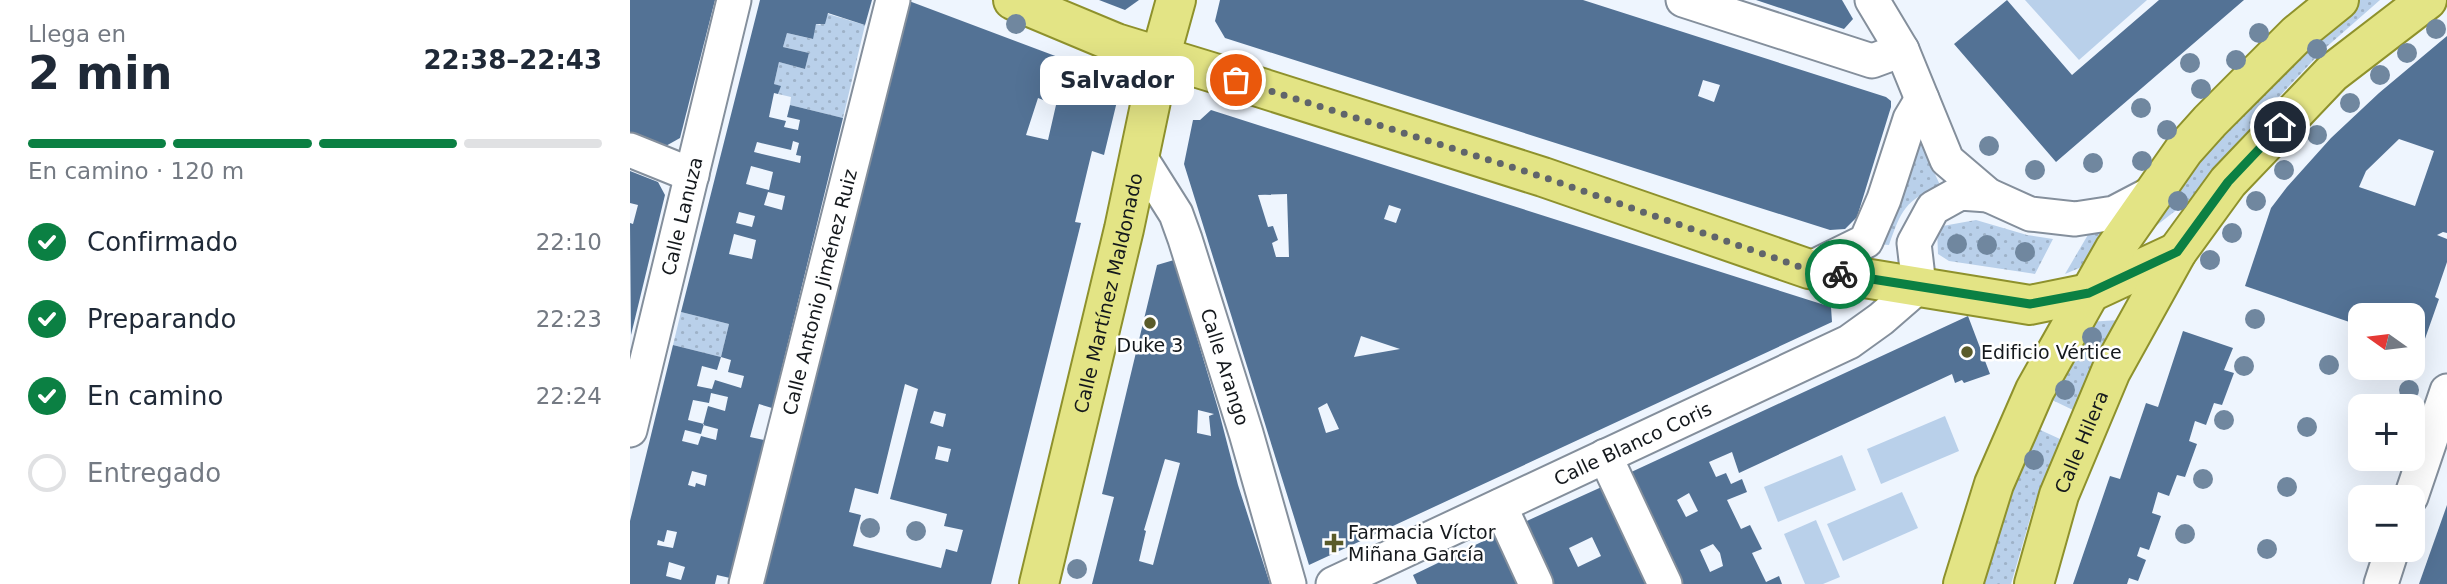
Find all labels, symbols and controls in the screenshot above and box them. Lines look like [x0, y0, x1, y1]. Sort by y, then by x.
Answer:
text: Llega en [28, 21, 126, 47]
text: 22:38–22:43 [423, 45, 602, 75]
text: 2 min [28, 46, 172, 100]
pin [1206, 50, 1266, 110]
callout: Salvador [1040, 56, 1194, 104]
icon: bag [1217, 61, 1255, 99]
text: Salvador [1060, 67, 1174, 93]
pin [2250, 97, 2310, 157]
icon: home [2261, 108, 2299, 146]
street label: Calle Lanuza [657, 155, 707, 278]
text: En camino · 120 m [28, 158, 244, 184]
street label: Calle Antonio Jiménez Ruiz [778, 167, 861, 417]
street label: Calle Martínez Maldonado [1069, 171, 1147, 415]
icon: check [28, 223, 66, 261]
text: Confirmado [87, 227, 238, 257]
text: 22:10 [536, 229, 602, 255]
courier [1805, 239, 1875, 309]
icon: bike [1821, 255, 1859, 293]
icon: check [28, 300, 66, 338]
north arrow [2348, 303, 2426, 380]
map controls [2348, 303, 2425, 562]
text: Preparando [87, 304, 236, 334]
text: 22:23 [536, 306, 602, 332]
street label: Calle Arango [1196, 306, 1254, 428]
marker: Duke 3 [1142, 315, 1158, 331]
place label: Duke 3 [1117, 334, 1183, 356]
place label: Edificio Vértice [1981, 341, 2122, 363]
marker: Edificio Vértice [1959, 344, 1975, 360]
icon: check [28, 377, 66, 415]
text: En camino [87, 381, 223, 411]
text: 22:24 [536, 383, 602, 409]
street label: Calle Hilera [2050, 387, 2113, 497]
button: + [2348, 394, 2425, 471]
street label: Calle Blanco Coris [1550, 397, 1715, 490]
text: Entregado [87, 458, 221, 488]
button: − [2348, 485, 2425, 562]
place label: Farmacia Víctor Miñana García [1348, 521, 1496, 565]
marker: Farmacia Víctor Miñana García [1326, 535, 1342, 551]

